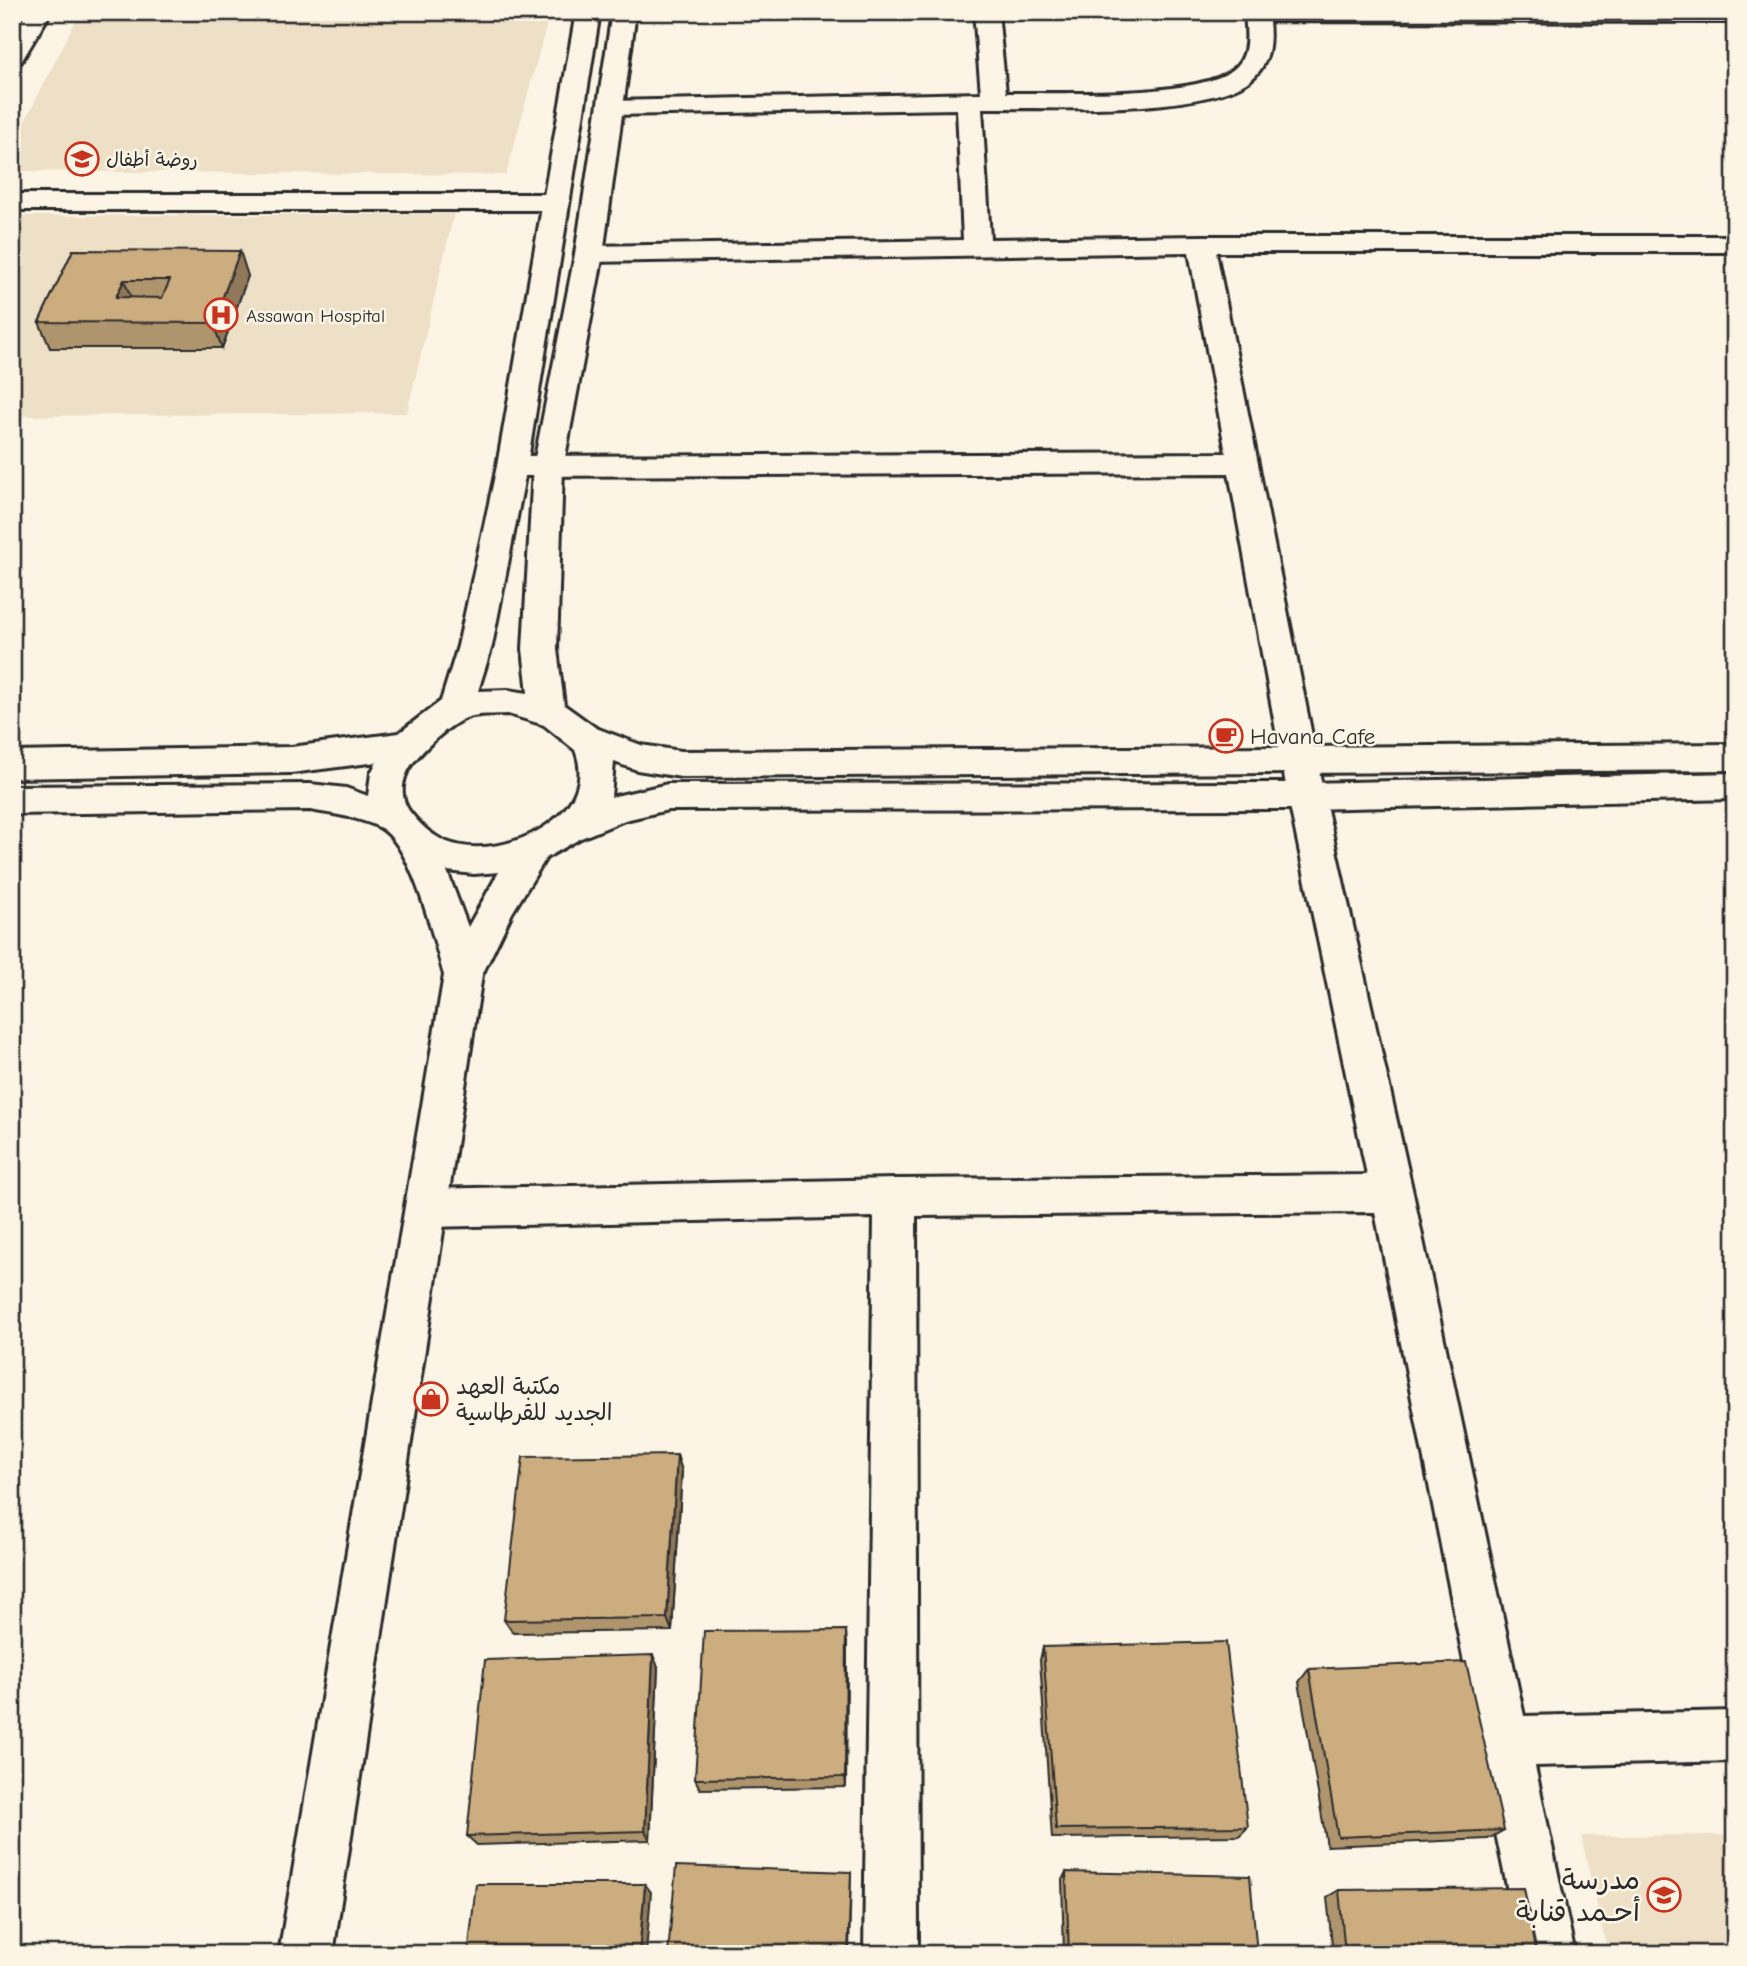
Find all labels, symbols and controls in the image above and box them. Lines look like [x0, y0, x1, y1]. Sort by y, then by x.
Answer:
school or university icon: روضة أطفال [63, 140, 101, 178]
place label: روضة أطفال [106, 149, 198, 171]
hospital icon: Assawan Hospital [202, 296, 240, 334]
place label: Assawan Hospital [246, 305, 385, 327]
cafe icon: Havana Cafe [1207, 717, 1245, 755]
place label: Havana Cafe [1250, 723, 1375, 750]
place label: مكتبة العهد الجديد للقرطاسية [456, 1373, 612, 1426]
shop icon: مكتبة العهد الجديد للقرطاسية [412, 1380, 450, 1418]
place label: مدرسة أحـمد قنابة [1516, 1864, 1640, 1929]
school or university icon: مدرسة أحـمد قنابة [1645, 1876, 1683, 1914]

